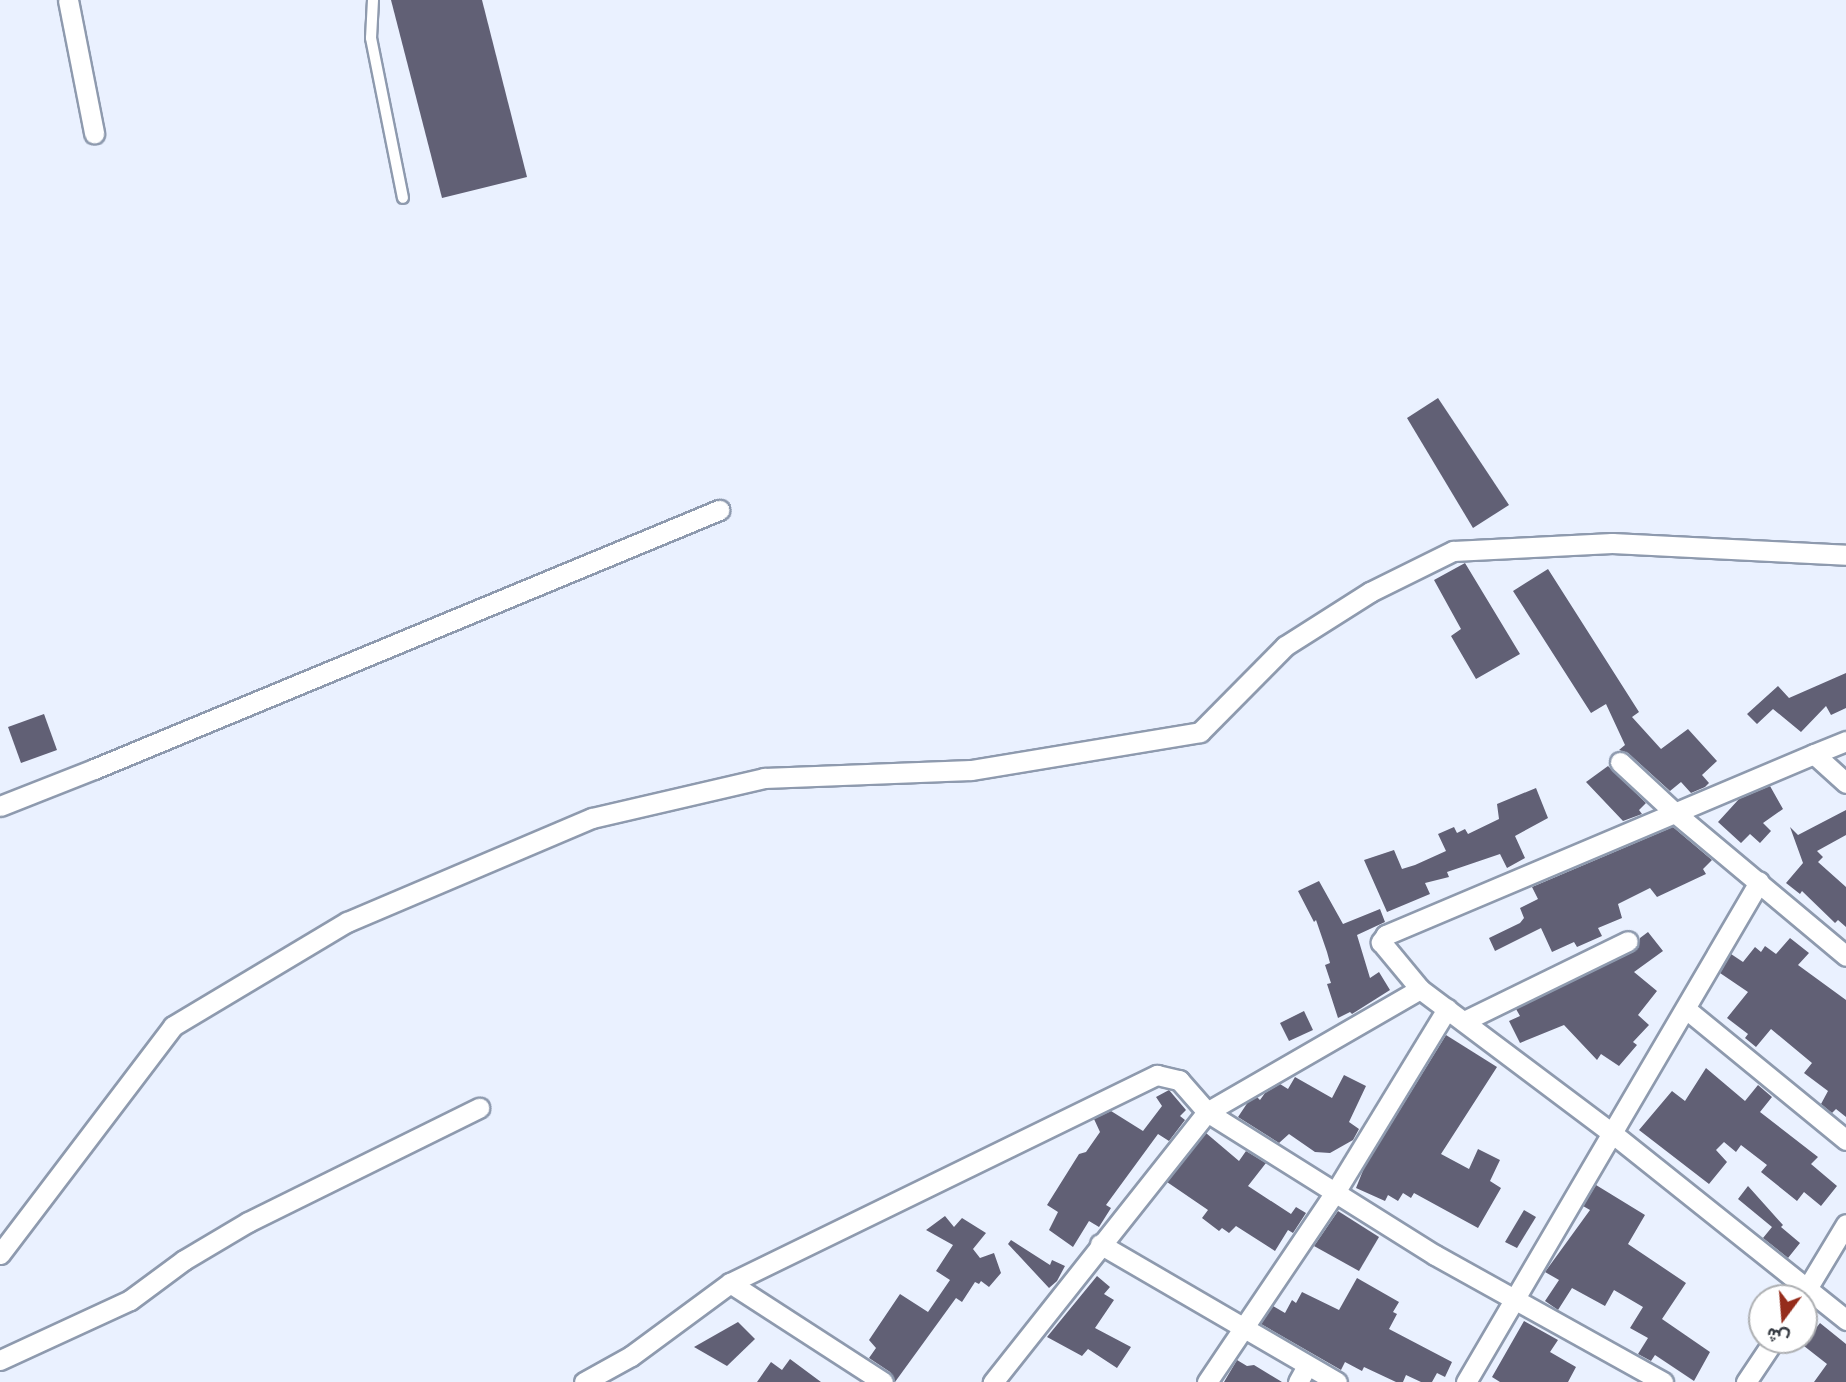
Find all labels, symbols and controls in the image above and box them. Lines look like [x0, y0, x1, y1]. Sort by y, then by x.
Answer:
north arrow [1748, 1284, 1818, 1354]
text: ش [1763, 1323, 1792, 1352]

